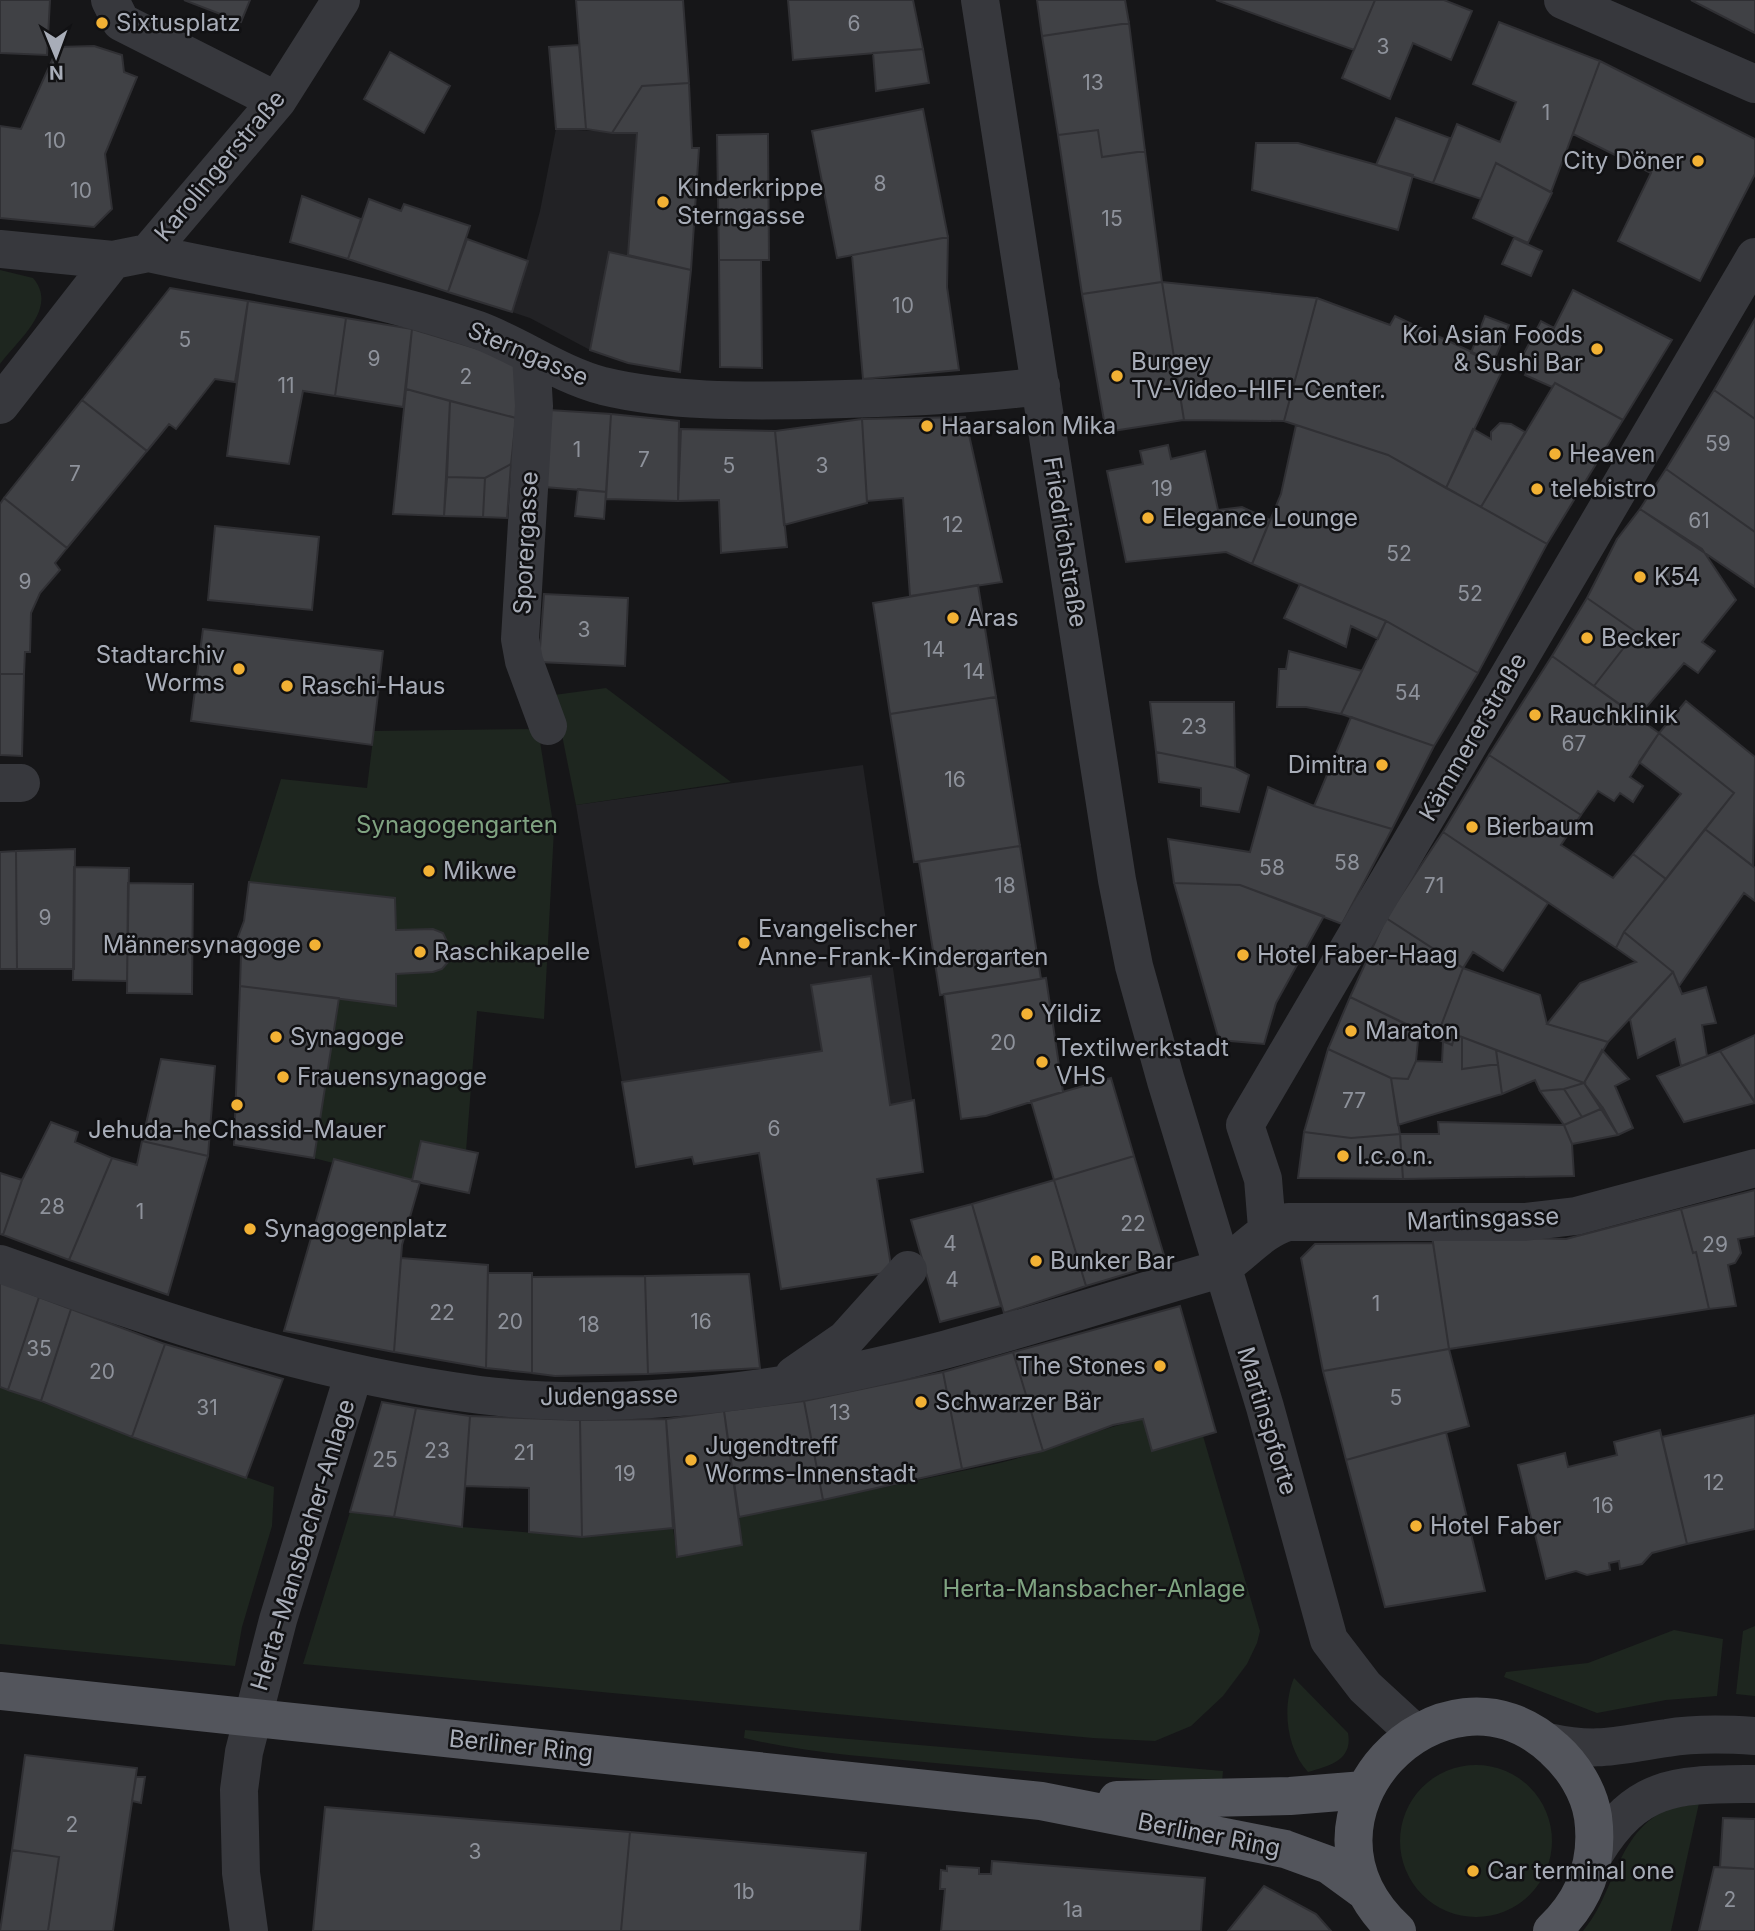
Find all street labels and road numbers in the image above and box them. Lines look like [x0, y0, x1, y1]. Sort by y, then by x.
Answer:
street label: Karolingerstraße [148, 84, 291, 247]
street label: Sterngasse [464, 315, 593, 392]
street label: Friedrichstraße [1038, 455, 1093, 629]
street label: Sporergasse [507, 471, 544, 615]
street label: Kämmererstraße [1413, 648, 1532, 826]
street label: Martinsgasse [1406, 1201, 1560, 1236]
street label: Martinspforte [1231, 1343, 1304, 1498]
street label: Judengasse [540, 1380, 678, 1411]
street label: Herta-Mansbacher-Anlage [244, 1396, 361, 1694]
street label: Berliner Ring [448, 1724, 595, 1767]
street label: Berliner Ring [1135, 1806, 1283, 1863]

